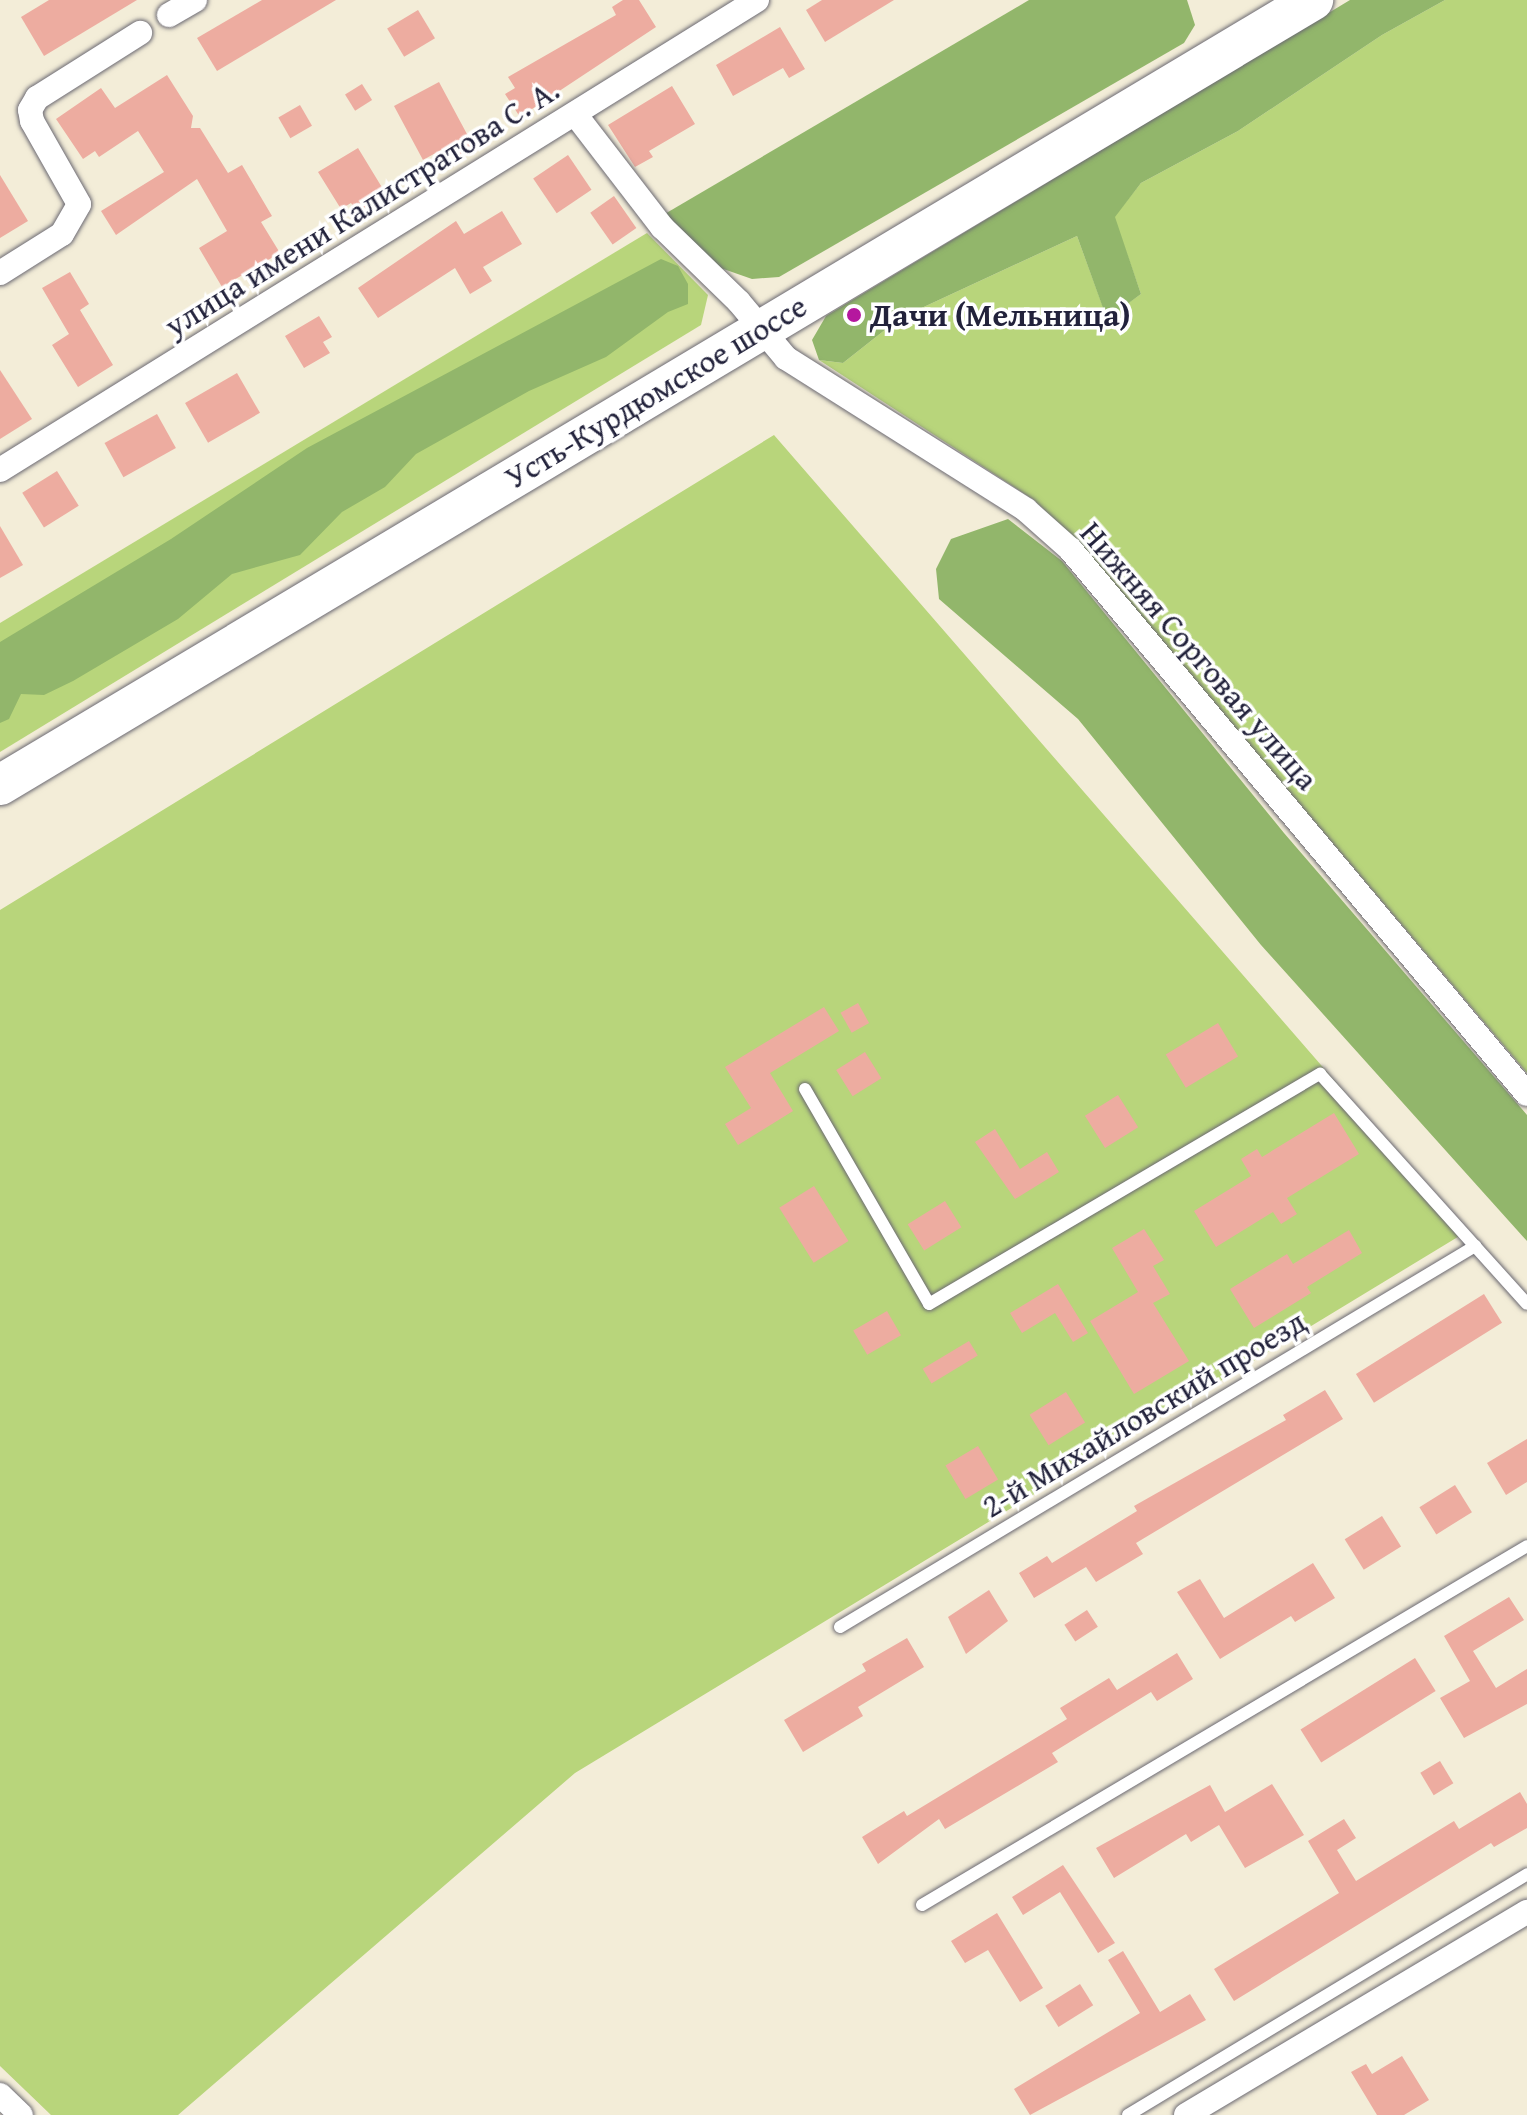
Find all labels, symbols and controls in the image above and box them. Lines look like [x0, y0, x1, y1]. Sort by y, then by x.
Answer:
street label: улица имени Калистратова С. А. [158, 70, 566, 346]
street label: Усть-Курдюмское шоссе [498, 287, 814, 497]
place label: Дачи (Мельница) [870, 296, 1130, 334]
marker: Дачи (Мельница) [845, 306, 863, 324]
street label: Нижняя Сорговая улица [1072, 514, 1326, 798]
street label: 2-й Михайловский проезд [975, 1302, 1313, 1526]

